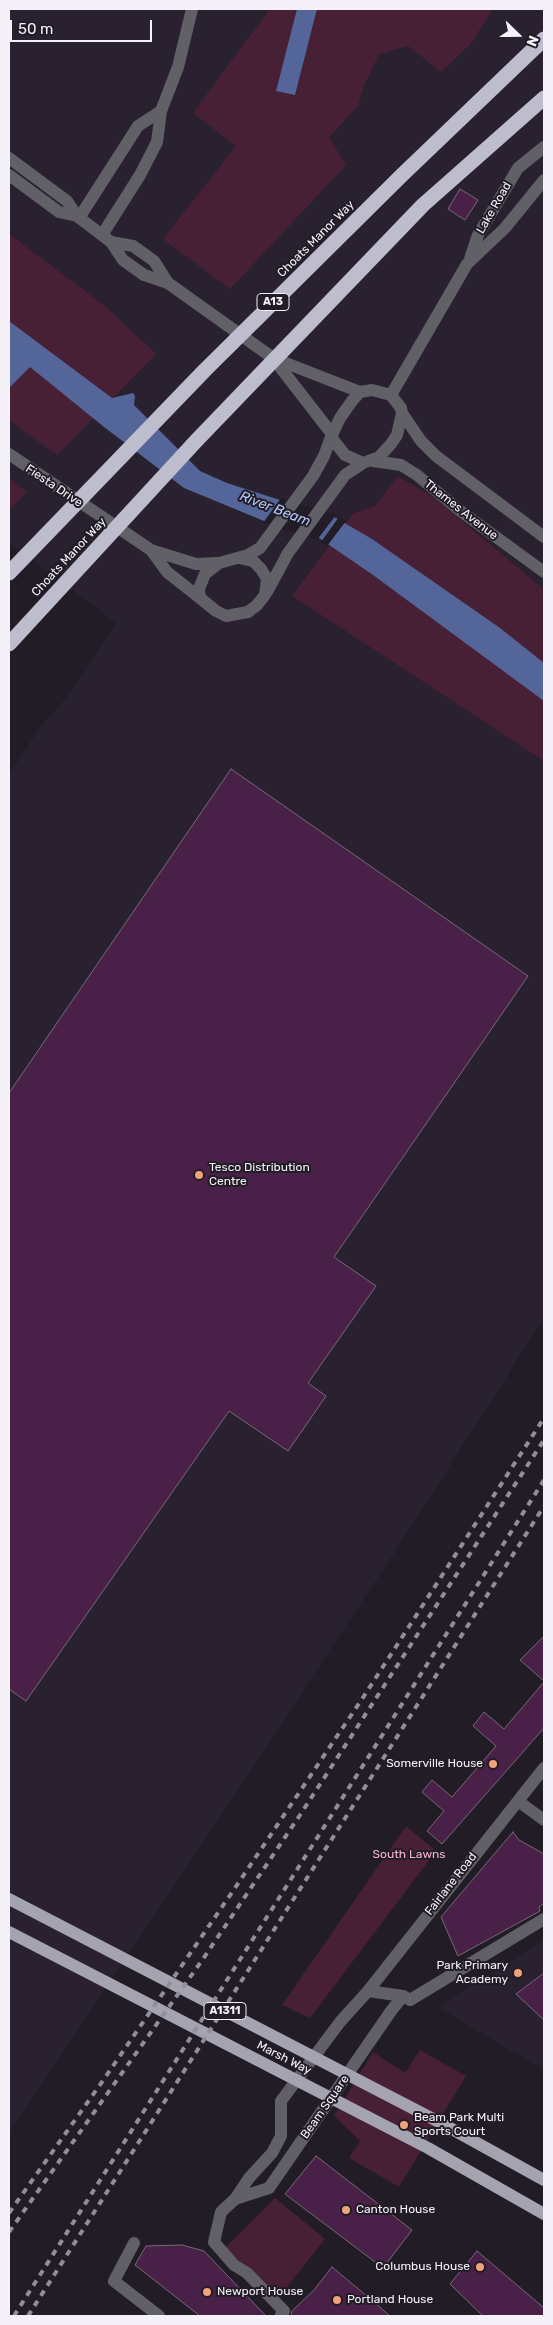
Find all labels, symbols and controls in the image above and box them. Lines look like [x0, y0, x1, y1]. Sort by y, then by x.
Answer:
scale bar [12, 10, 155, 42]
north arrow [493, 10, 543, 60]
text: 50 m [18, 20, 53, 38]
text: N [523, 33, 542, 49]
street label: Lake Road [473, 180, 515, 236]
street label: Choats Manor Way [275, 198, 357, 280]
road number: A13 [257, 294, 289, 310]
street label: Fiesta Drive [23, 462, 85, 510]
street label: Thames Avenue [421, 477, 501, 543]
water label: River Beam [237, 488, 313, 530]
street label: Choats Manor Way [29, 515, 109, 599]
place label: Tesco Distribution Centre [209, 1161, 310, 1189]
marker: Tesco Distribution Centre [193, 1169, 205, 1181]
place label: Somerville House [386, 1757, 483, 1771]
marker: Somerville House [487, 1758, 499, 1770]
park label: South Lawns [373, 1848, 445, 1862]
street label: Fairlane Road [422, 1850, 480, 1918]
place label: Park Primary Academy [436, 1959, 508, 1987]
marker: Park Primary Academy [512, 1967, 524, 1979]
road number: A1311 [204, 2002, 246, 2020]
street label: Marsh Way [254, 2038, 314, 2078]
street label: Beam Square [298, 2072, 352, 2142]
place label: Beam Park Multi Sports Court [414, 2111, 504, 2139]
marker: Beam Park Multi Sports Court [398, 2119, 410, 2131]
place label: Canton House [356, 2203, 435, 2217]
marker: Canton House [340, 2204, 352, 2216]
place label: Columbus House [375, 2260, 470, 2274]
marker: Columbus House [474, 2261, 486, 2273]
place label: Newport House [217, 2285, 303, 2299]
marker: Newport House [201, 2286, 213, 2298]
place label: Portland House [347, 2293, 433, 2307]
marker: Portland House [331, 2294, 343, 2306]

